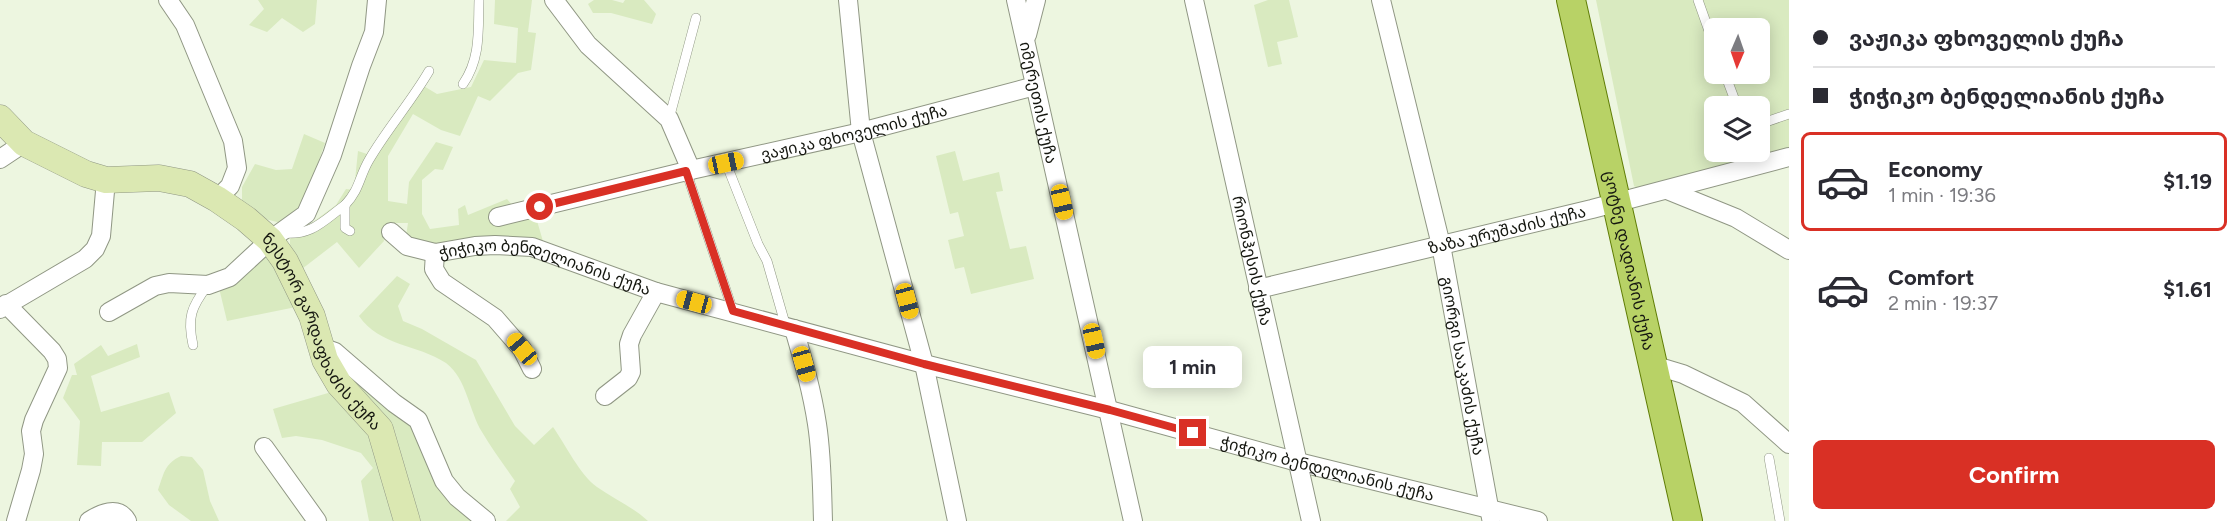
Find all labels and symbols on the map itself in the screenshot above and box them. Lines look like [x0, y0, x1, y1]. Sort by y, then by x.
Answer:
north arrow [1704, 18, 1770, 84]
street label: იმერეთის ქუჩა [1016, 40, 1062, 165]
street label: ვაჟიკა ფხოველის ქუჩა [759, 100, 949, 164]
car [707, 150, 745, 176]
street label: ცოტნე დადიანის ქუჩა [1600, 169, 1659, 352]
car [1049, 182, 1075, 222]
route start [526, 193, 553, 220]
street label: რიონჰესის ქუჩა [1229, 194, 1276, 327]
street label: ზაზა ურუშაძის ქუჩა [1426, 201, 1588, 257]
street label: ნესტორ გარდაფხაძის ქუჩა [259, 228, 386, 434]
street label: ჭიჭიკო ბენდელიანის ქუჩა [437, 235, 654, 299]
street label: გიორგი სააკაძის ქუჩა [1437, 275, 1489, 457]
car [894, 281, 920, 321]
car [674, 289, 714, 315]
car [1081, 321, 1107, 361]
car [504, 329, 540, 369]
car [790, 344, 818, 384]
callout: 1 min [1144, 346, 1242, 388]
route end [1179, 419, 1206, 446]
street label: ჭიჭიკო ბენდელიანის ქუჩა [1219, 432, 1436, 505]

